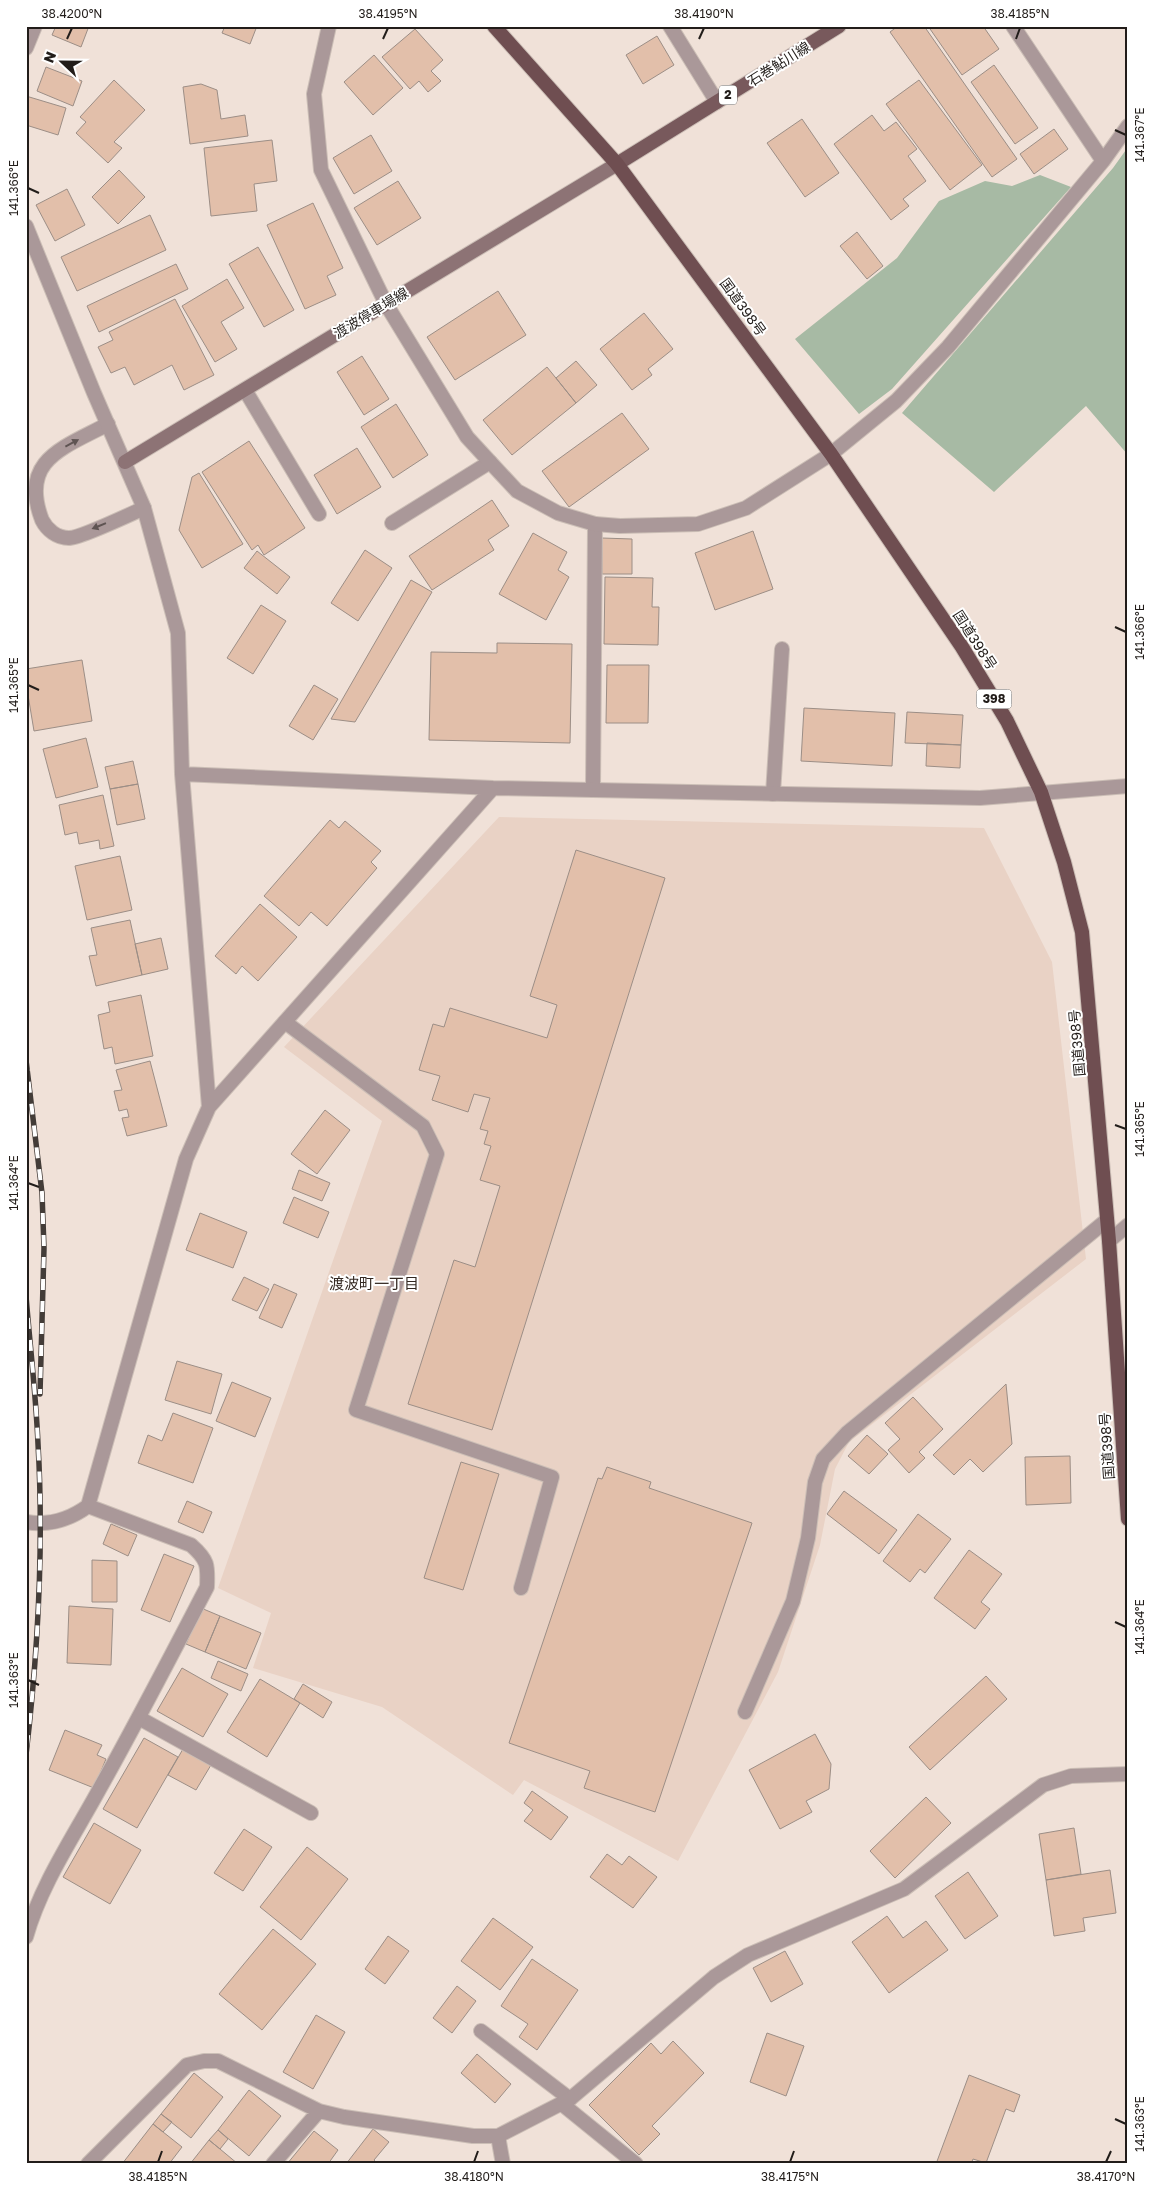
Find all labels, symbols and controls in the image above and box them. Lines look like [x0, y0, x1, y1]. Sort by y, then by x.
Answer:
text: 38.4200°N [42, 6, 102, 21]
text: 38.4195°N [358, 6, 418, 21]
text: 38.4190°N [674, 6, 734, 21]
text: 38.4185°N [990, 6, 1050, 21]
north arrow [38, 38, 88, 88]
street label: 石巻鮎川線 [745, 38, 813, 89]
text: N [40, 49, 59, 65]
road number: 2 [719, 86, 737, 104]
text: 141.367°E [1132, 107, 1147, 163]
text: 141.366°E [6, 160, 21, 216]
street label: 国道398号 [717, 275, 770, 339]
street label: 渡波停車場線 [330, 284, 411, 341]
one-way arrow [65, 439, 80, 447]
one-way arrow [92, 523, 106, 531]
text: 141.366°E [1132, 604, 1147, 660]
street label: 国道398号 [950, 607, 1001, 673]
text: 141.365°E [6, 657, 21, 713]
road number: 398 [976, 690, 1012, 709]
street label: 国道398号 [1065, 1009, 1088, 1077]
text: 141.365°E [1132, 1101, 1147, 1157]
text: 141.364°E [6, 1155, 21, 1211]
district label: 渡波町一丁目 [329, 1274, 419, 1292]
street label: 国道398号 [1096, 1412, 1117, 1480]
text: 141.364°E [1132, 1599, 1147, 1655]
text: 141.363°E [6, 1652, 21, 1708]
text: 141.363°E [1132, 2096, 1147, 2152]
text: 38.4185°N [128, 2169, 188, 2184]
text: 38.4180°N [444, 2169, 504, 2184]
text: 38.4175°N [761, 2169, 819, 2184]
text: 38.4170°N [1077, 2169, 1135, 2184]

